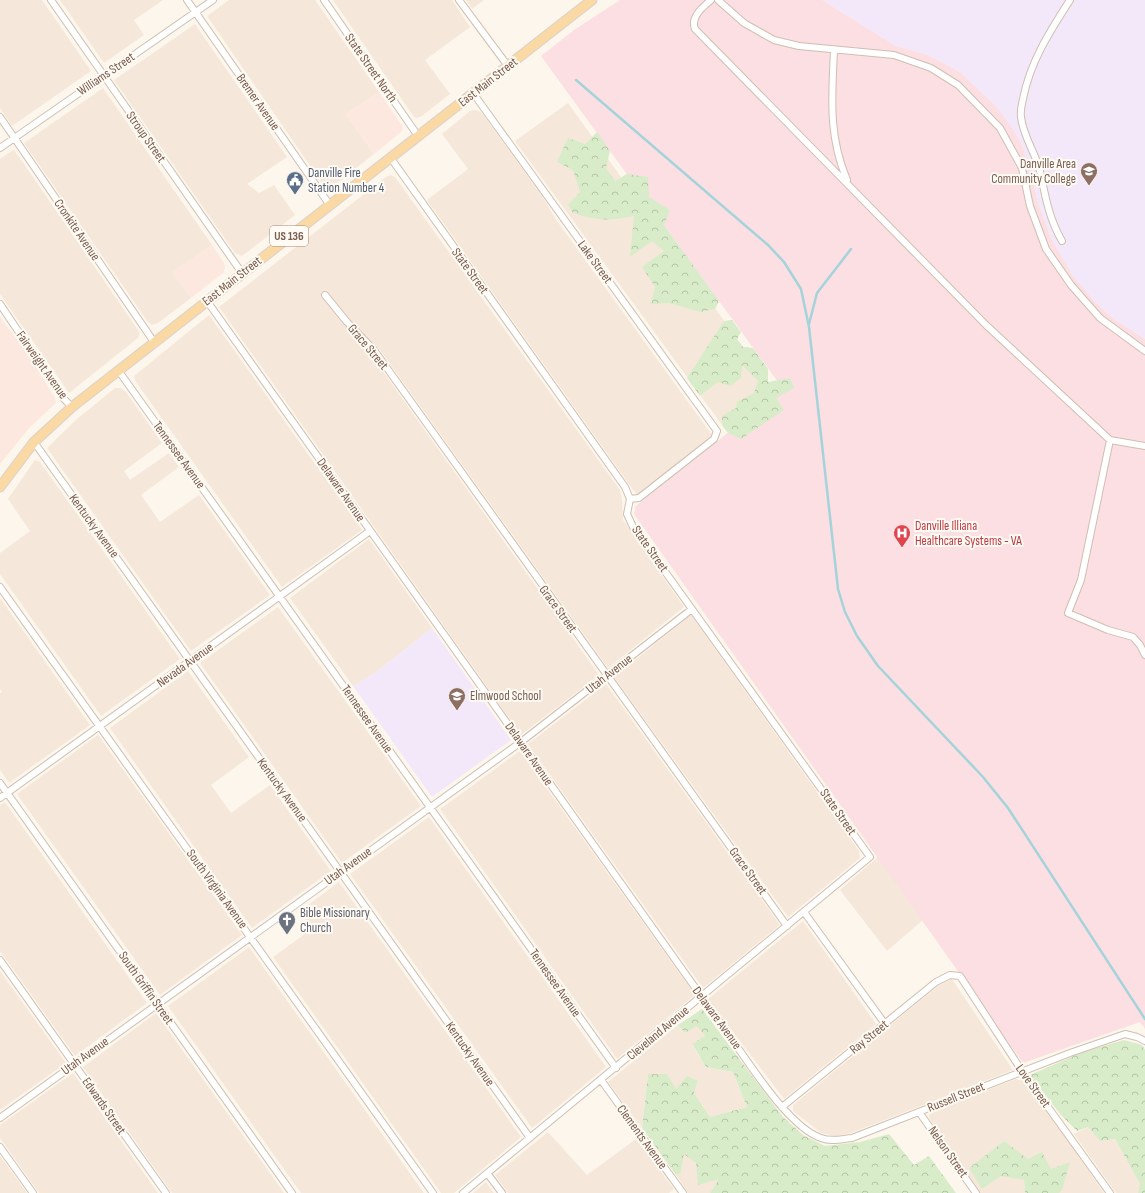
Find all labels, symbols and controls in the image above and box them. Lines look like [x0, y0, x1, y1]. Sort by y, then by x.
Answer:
street label: State Street North [341, 30, 401, 106]
street label: Williams Street [74, 49, 138, 99]
street label: East Main Street [455, 54, 521, 110]
street label: Bremer Avenue [233, 71, 283, 133]
street label: Stroup Street [123, 108, 169, 166]
place label: Danville Area Community College [991, 156, 1076, 187]
school or university icon: Danville Area Community College [1079, 161, 1099, 186]
place label: Danville Fire Station Number 4 [308, 165, 385, 196]
public building icon: Danville Fire Station Number 4 [285, 170, 305, 195]
street label: Cronkite Avenue [50, 196, 104, 264]
road number: US 136 [270, 226, 308, 246]
street label: Lake Street [574, 237, 616, 287]
street label: State Street [448, 245, 492, 297]
street label: East Main Street [199, 253, 265, 309]
street label: Grace Street [344, 321, 392, 373]
street label: Fairweight Avenue [13, 328, 71, 402]
street label: Tennessee Avenue [149, 418, 209, 492]
street label: Delaware Avenue [313, 455, 369, 525]
street label: Kentucky Avenue [65, 491, 123, 561]
place label: Danville Illiana Healthcare Systems - VA [915, 518, 1022, 549]
street label: State Street [628, 523, 672, 575]
hospital icon: Danville Illiana Healthcare Systems - VA [892, 523, 912, 548]
street label: Grace Street [535, 582, 581, 636]
street label: Nevada Avenue [154, 639, 216, 691]
street label: Utah Avenue [582, 651, 636, 697]
street label: Tennessee Avenue [338, 682, 396, 756]
school or university icon: Elmwood School [447, 686, 467, 711]
place label: Elmwood School [470, 688, 541, 704]
street label: Delaware Avenue [501, 719, 557, 789]
street label: Kentucky Avenue [253, 755, 311, 825]
street label: State Street [816, 786, 860, 838]
street label: Utah Avenue [321, 843, 375, 889]
street label: Grace Street [725, 844, 771, 898]
street label: South Virginia Avenue [183, 846, 251, 932]
place label: Bible Missionary Church [300, 905, 370, 936]
church icon: Bible Missionary Church [277, 910, 297, 935]
street label: Tennessee Avenue [526, 946, 584, 1020]
street label: South Griffin Street [115, 948, 177, 1028]
street label: Delaware Avenue [689, 983, 745, 1053]
street label: Cleveland Avenue [624, 1002, 692, 1064]
street label: Ray Street [846, 1017, 892, 1057]
street label: Kentucky Avenue [442, 1019, 498, 1089]
street label: Utah Avenue [58, 1033, 112, 1079]
street label: Love Street [1012, 1061, 1054, 1111]
street label: Edwards Street [79, 1074, 129, 1138]
street label: Russell Street [925, 1078, 987, 1116]
street label: Clements Avenue [613, 1102, 671, 1172]
street label: Nelson Street [924, 1123, 972, 1181]

